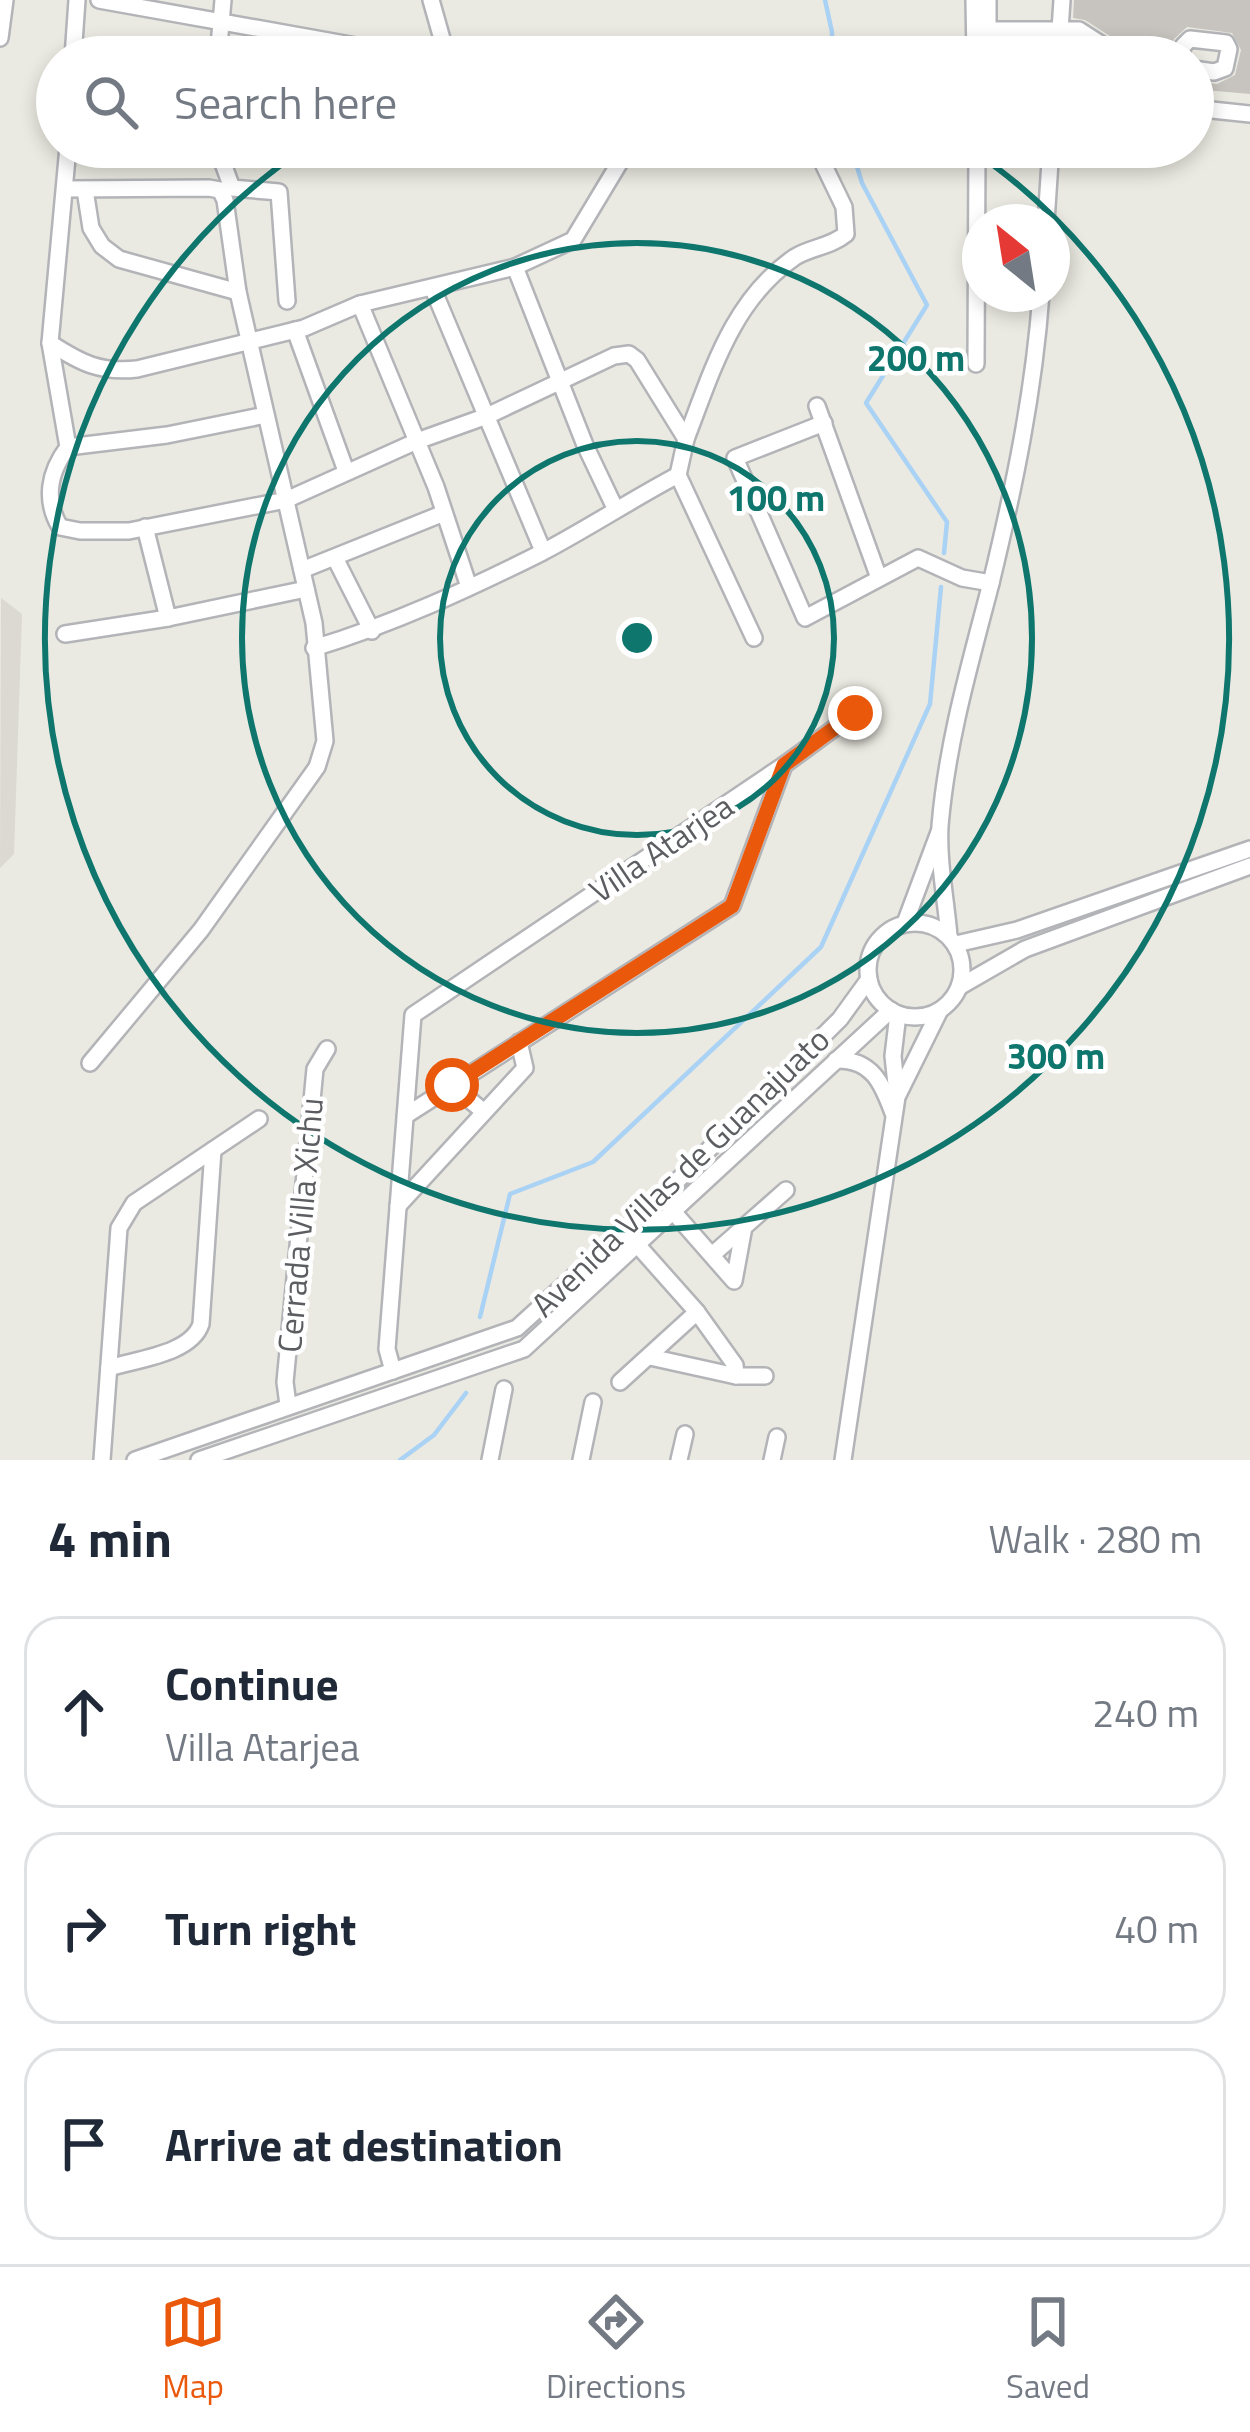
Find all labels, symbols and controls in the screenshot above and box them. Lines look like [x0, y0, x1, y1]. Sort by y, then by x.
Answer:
search box [36, 36, 1214, 168]
text: Search here [174, 68, 397, 136]
icon: search [78, 69, 144, 135]
north arrow [962, 204, 1070, 312]
text: 200 m [867, 330, 965, 385]
text: 100 m [727, 470, 825, 525]
centre of rings [616, 617, 658, 659]
route end [828, 686, 882, 740]
street label: Villa Atarjea [579, 781, 743, 915]
street label: Avenida Villas de Guanajuato [519, 1016, 841, 1328]
text: 300 m [1007, 1028, 1105, 1083]
route start [425, 1058, 479, 1112]
street label: Cerrada Villa Xichu [264, 1095, 336, 1355]
text: 4 min [48, 1499, 172, 1577]
text: Walk · 280 m [988, 1509, 1202, 1568]
text: Continue [165, 1649, 339, 1717]
icon: ahead [51, 1679, 117, 1745]
text: 240 m [1092, 1683, 1199, 1742]
text: Villa Atarjea [165, 1717, 360, 1776]
text: Turn right [165, 1894, 356, 1962]
icon: right [51, 1895, 117, 1961]
text: 40 m [1114, 1899, 1199, 1958]
text: Arrive at destination [165, 2110, 563, 2178]
icon: arrive [51, 2111, 117, 2177]
tab: Map [160, 2289, 226, 2411]
tab: Directions [546, 2289, 686, 2411]
tab: Saved [1006, 2289, 1090, 2411]

